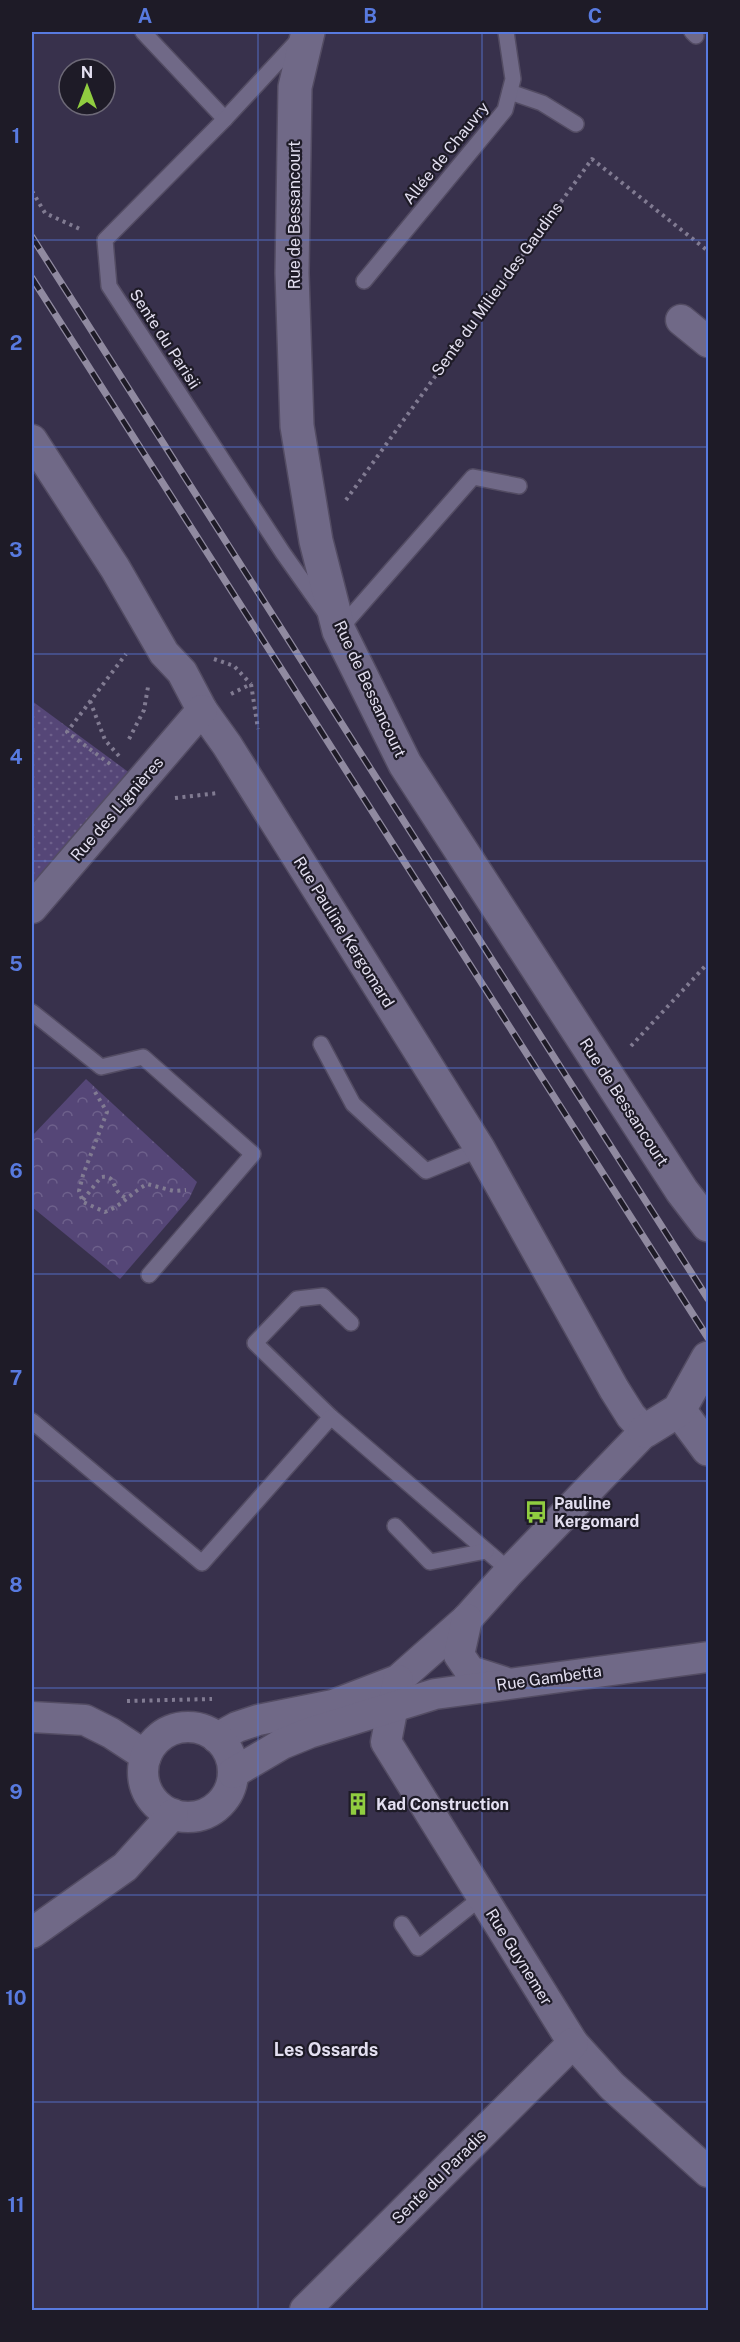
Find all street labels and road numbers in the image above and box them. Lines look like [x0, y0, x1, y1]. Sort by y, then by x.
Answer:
street label: Allée de Chauvry [399, 98, 493, 208]
street label: Rue de Bessancourt [285, 141, 304, 289]
street label: Sente du Milieu des Gaudins [428, 198, 566, 380]
street label: Sente du Parisii [126, 285, 204, 393]
street label: Rue de Bessancourt [330, 618, 410, 760]
street label: Rue des Lignières [67, 753, 167, 865]
street label: Rue Pauline Kergomard [290, 853, 398, 1011]
street label: Rue de Bessancourt [576, 1035, 672, 1169]
street label: Rue Gambetta [495, 1661, 603, 1695]
street label: Rue Guynemer [482, 1905, 556, 2009]
street label: Sente du Paradis [388, 2126, 490, 2228]

